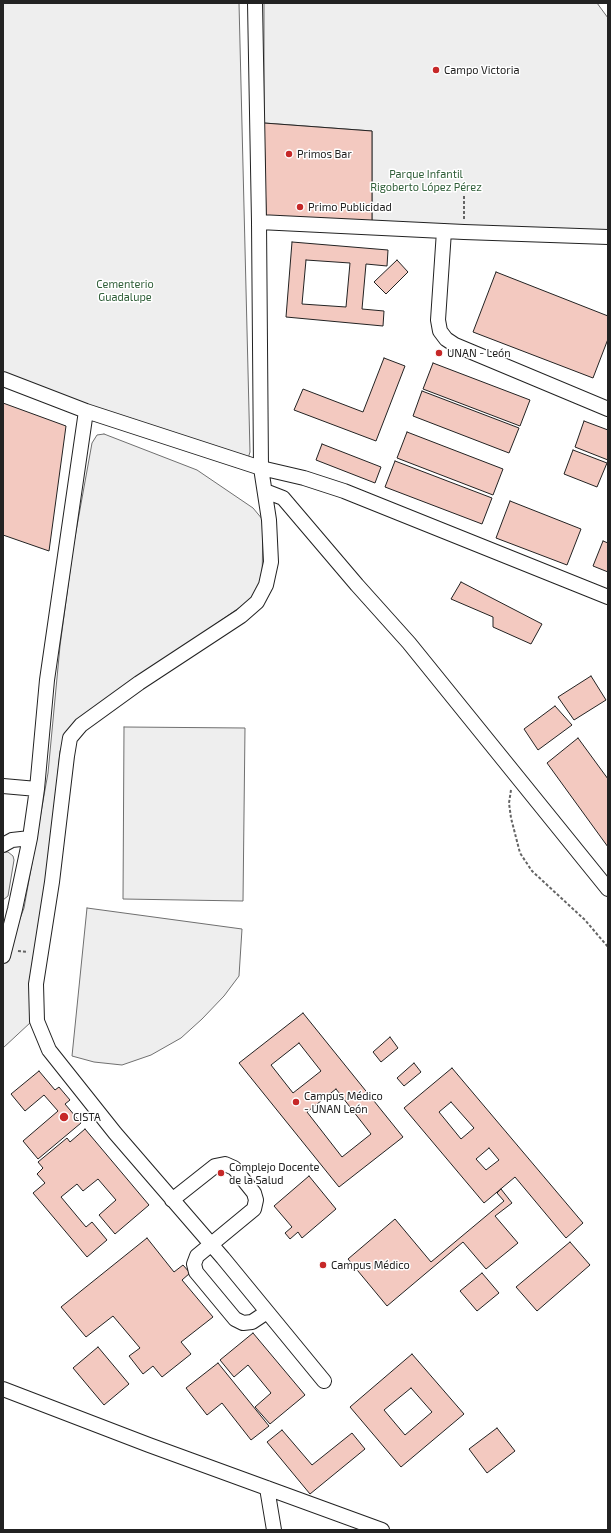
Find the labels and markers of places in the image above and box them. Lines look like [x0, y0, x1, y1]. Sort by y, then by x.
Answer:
place label: Campo Victoria [444, 63, 519, 77]
marker: Campo Victoria [431, 65, 441, 75]
place label: Primos Bar [297, 147, 352, 161]
marker: Primos Bar [284, 149, 294, 159]
place label: Primo Publicidad [308, 200, 392, 214]
marker: Primo Publicidad [295, 202, 305, 212]
place label: UNAN - León [447, 346, 511, 360]
marker: UNAN - León [434, 348, 444, 358]
place label: Campus Médico - UNAN León [304, 1089, 383, 1115]
marker: Campus Médico - UNAN León [291, 1097, 301, 1107]
place label: CISTA [73, 1110, 101, 1124]
marker: CISTA [58, 1111, 70, 1123]
place label: Complejo Docente de la Salud [229, 1160, 319, 1186]
marker: Complejo Docente de la Salud [216, 1168, 226, 1178]
place label: Campus Médico [331, 1258, 410, 1272]
marker: Campus Médico [318, 1260, 328, 1270]

